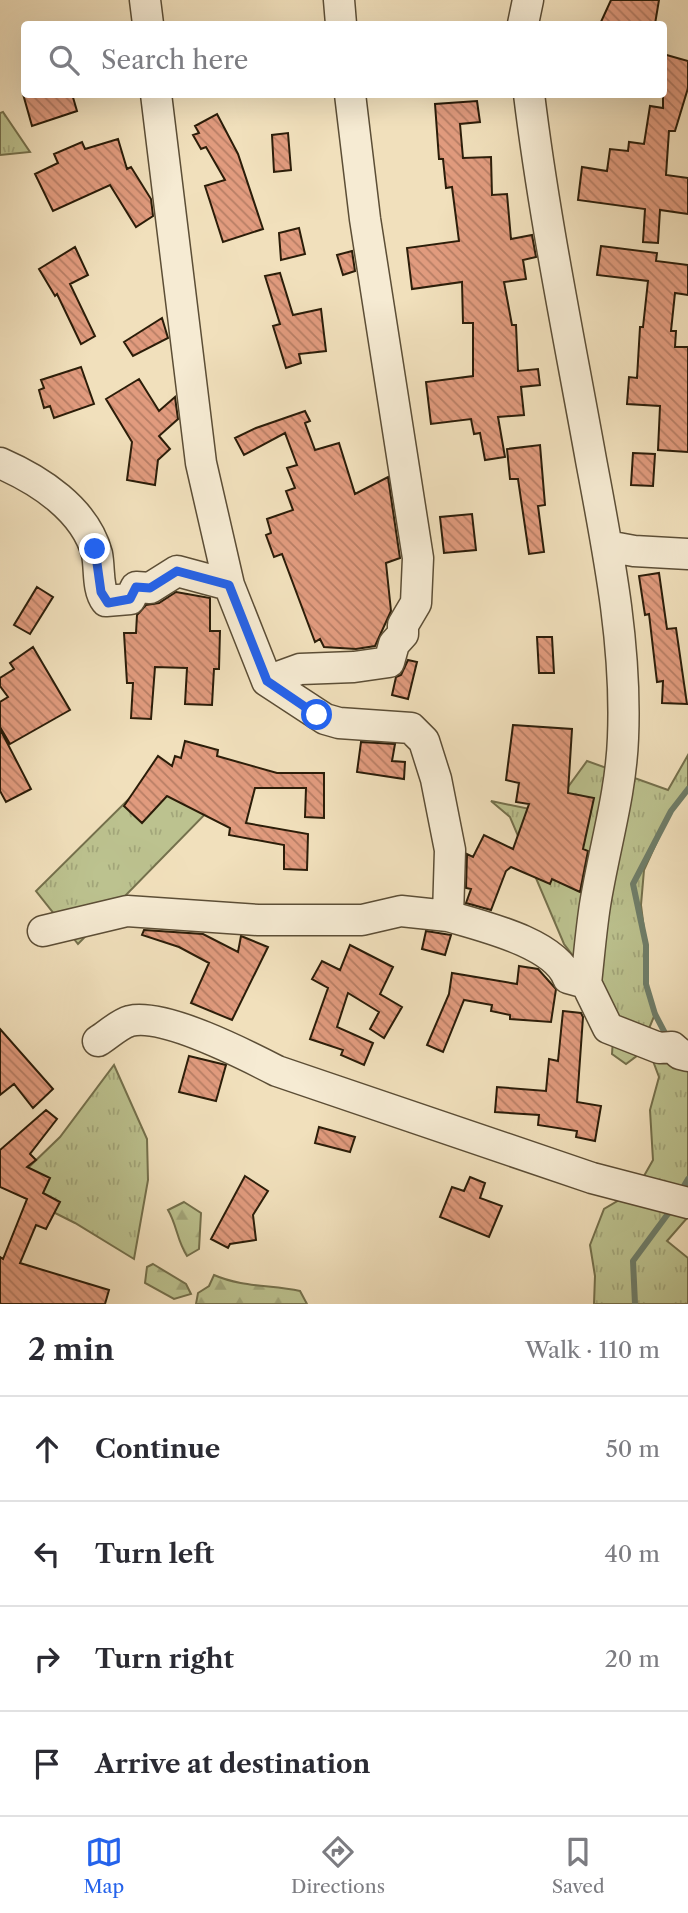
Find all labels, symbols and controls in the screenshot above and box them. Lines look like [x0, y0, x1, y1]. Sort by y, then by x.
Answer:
search box [21, 21, 667, 98]
icon: search [45, 41, 83, 79]
text: Search here [101, 44, 248, 76]
route end [79, 533, 110, 564]
route start [301, 699, 332, 730]
text: 2 min [28, 1331, 114, 1368]
text: Walk · 110 m [525, 1336, 660, 1364]
icon: ahead [28, 1430, 66, 1468]
text: Continue [95, 1433, 220, 1465]
text: 50 m [605, 1435, 660, 1463]
icon: left [28, 1535, 66, 1573]
text: Turn left [95, 1538, 214, 1570]
text: 40 m [605, 1540, 660, 1568]
icon: right [28, 1640, 66, 1678]
text: Turn right [95, 1643, 234, 1675]
text: 20 m [605, 1645, 660, 1673]
icon: arrive [28, 1745, 66, 1783]
text: Arrive at destination [95, 1748, 370, 1780]
tab: Map [83, 1833, 124, 1898]
tab: Directions [291, 1833, 385, 1898]
tab: Saved [552, 1833, 605, 1898]

